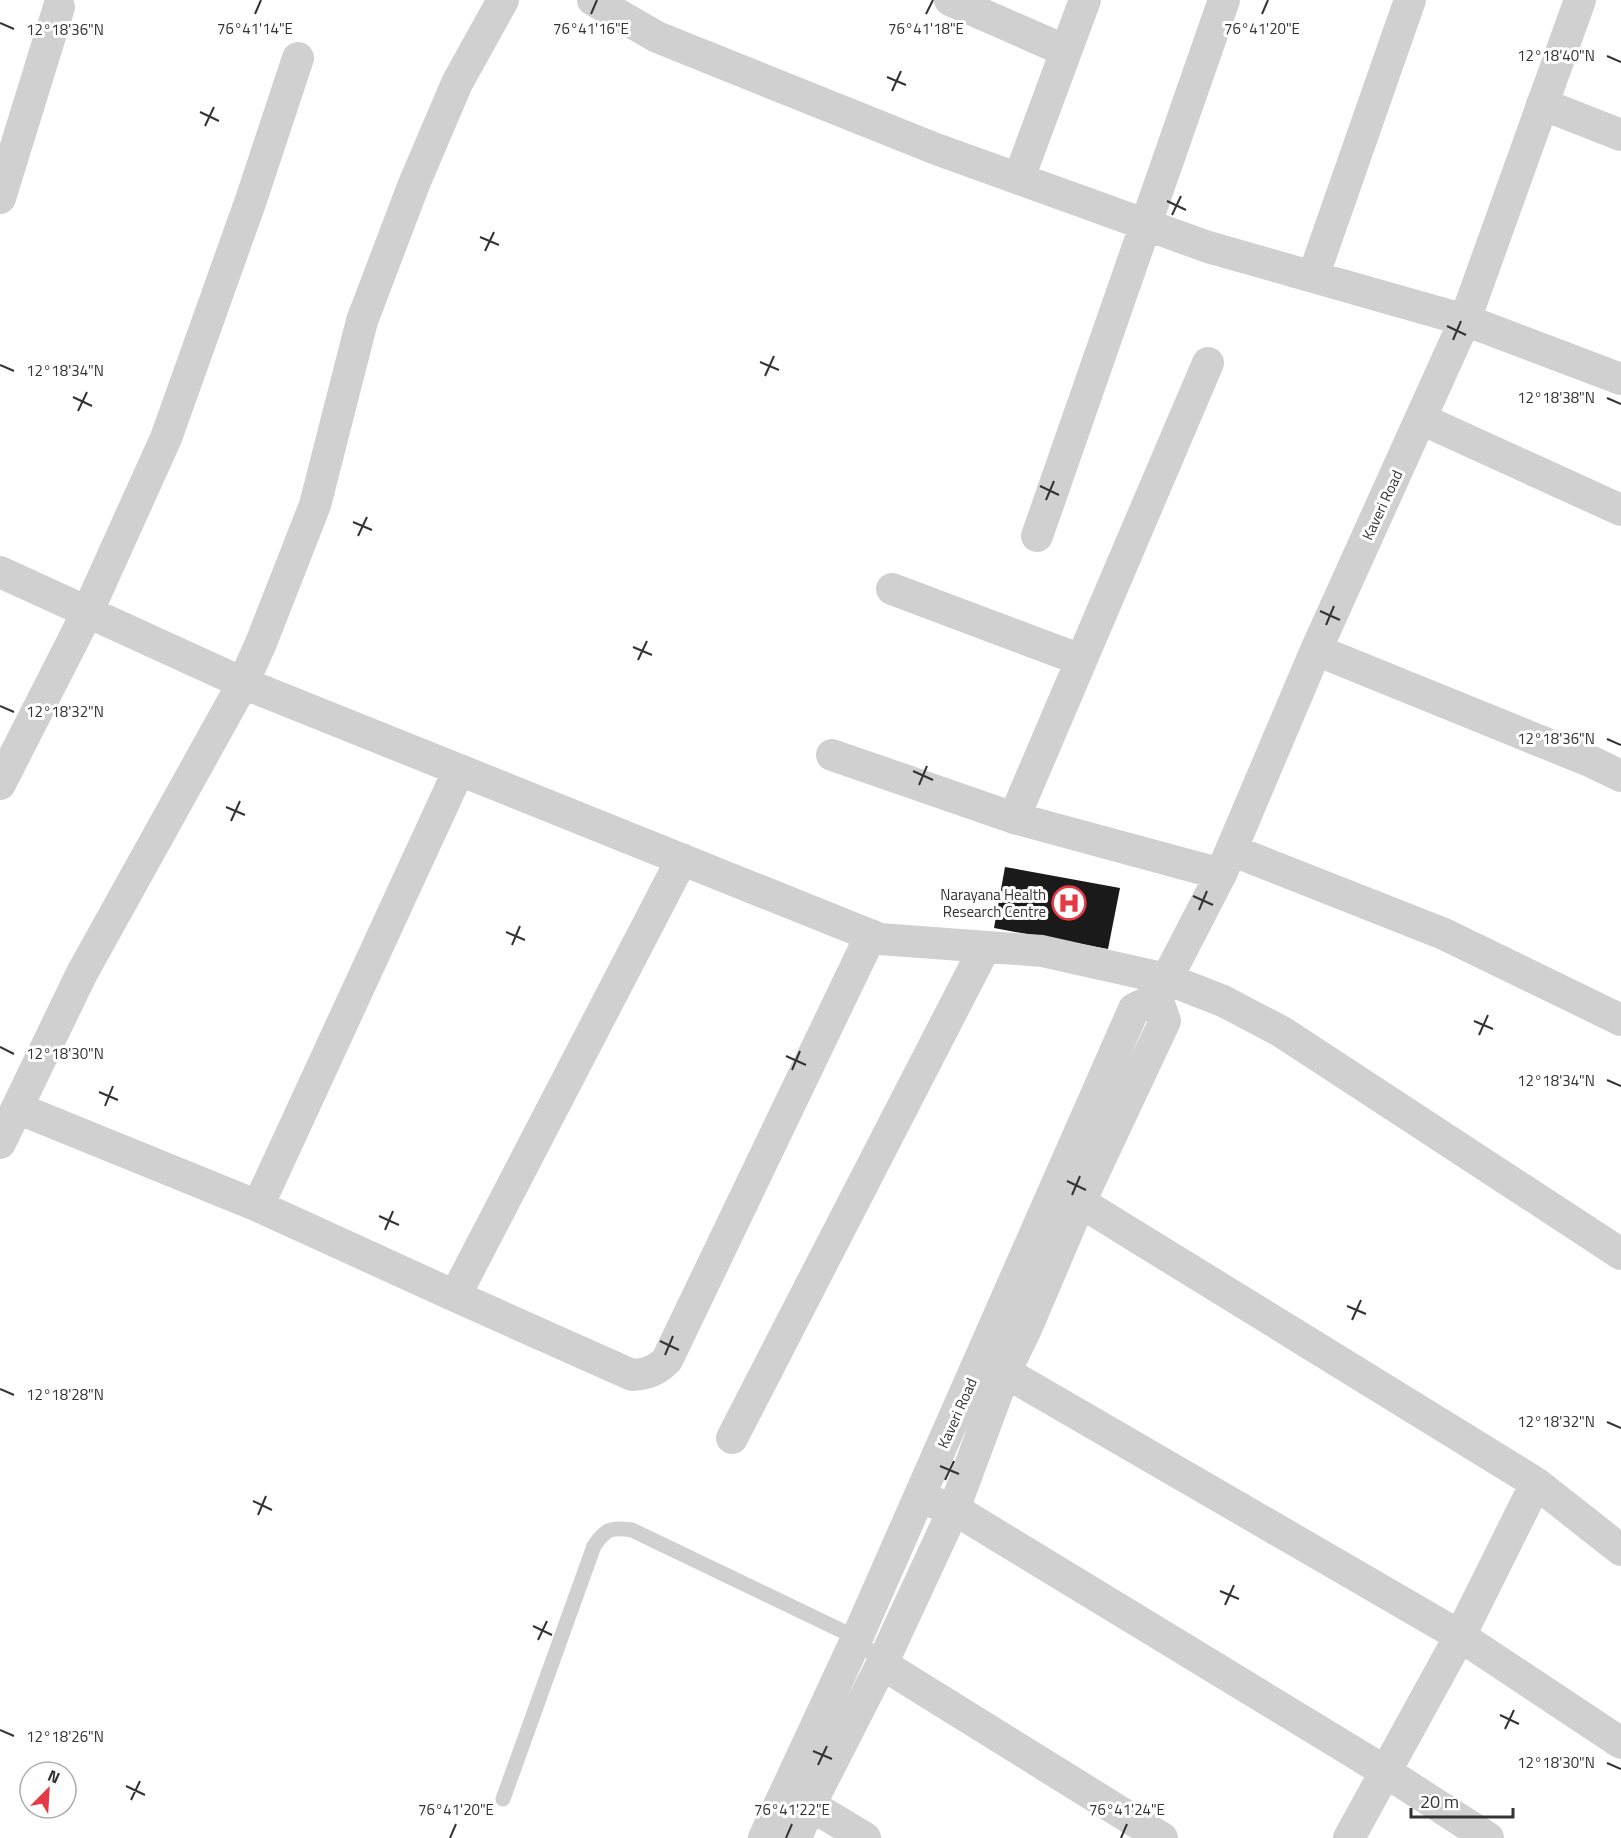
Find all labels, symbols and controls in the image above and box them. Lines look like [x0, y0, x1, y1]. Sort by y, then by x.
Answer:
text: 76°41'14"E [217, 17, 293, 40]
text: 76°41'16"E [553, 17, 629, 40]
text: 76°41'18"E [888, 17, 964, 40]
text: 76°41'20"E [1224, 17, 1300, 40]
text: 12°18'36"N [26, 18, 104, 41]
text: 12°18'40"N [1517, 44, 1595, 67]
text: 12°18'34"N [26, 359, 104, 382]
text: 12°18'38"N [1517, 386, 1595, 409]
street label: Kaveri Road [1356, 466, 1408, 544]
text: 12°18'32"N [26, 700, 104, 723]
text: 12°18'36"N [1517, 727, 1595, 750]
place label: Narayana Health Research Centre [940, 883, 1046, 923]
hospital icon: Narayana Health Research Centre [1051, 885, 1087, 921]
text: 12°18'30"N [26, 1042, 104, 1065]
text: 12°18'34"N [1517, 1069, 1595, 1092]
street label: Kaveri Road [931, 1374, 983, 1452]
text: 12°18'28"N [26, 1383, 104, 1406]
text: 12°18'32"N [1517, 1410, 1595, 1433]
text: 12°18'26"N [26, 1725, 104, 1748]
text: 12°18'30"N [1517, 1751, 1595, 1774]
north arrow [18, 1760, 78, 1820]
text: N [44, 1763, 64, 1790]
scale bar [1411, 1781, 1513, 1819]
text: 20 m [1420, 1788, 1459, 1815]
text: 76°41'20"E [418, 1798, 494, 1821]
text: 76°41'22"E [754, 1798, 830, 1821]
text: 76°41'24"E [1089, 1798, 1165, 1821]

